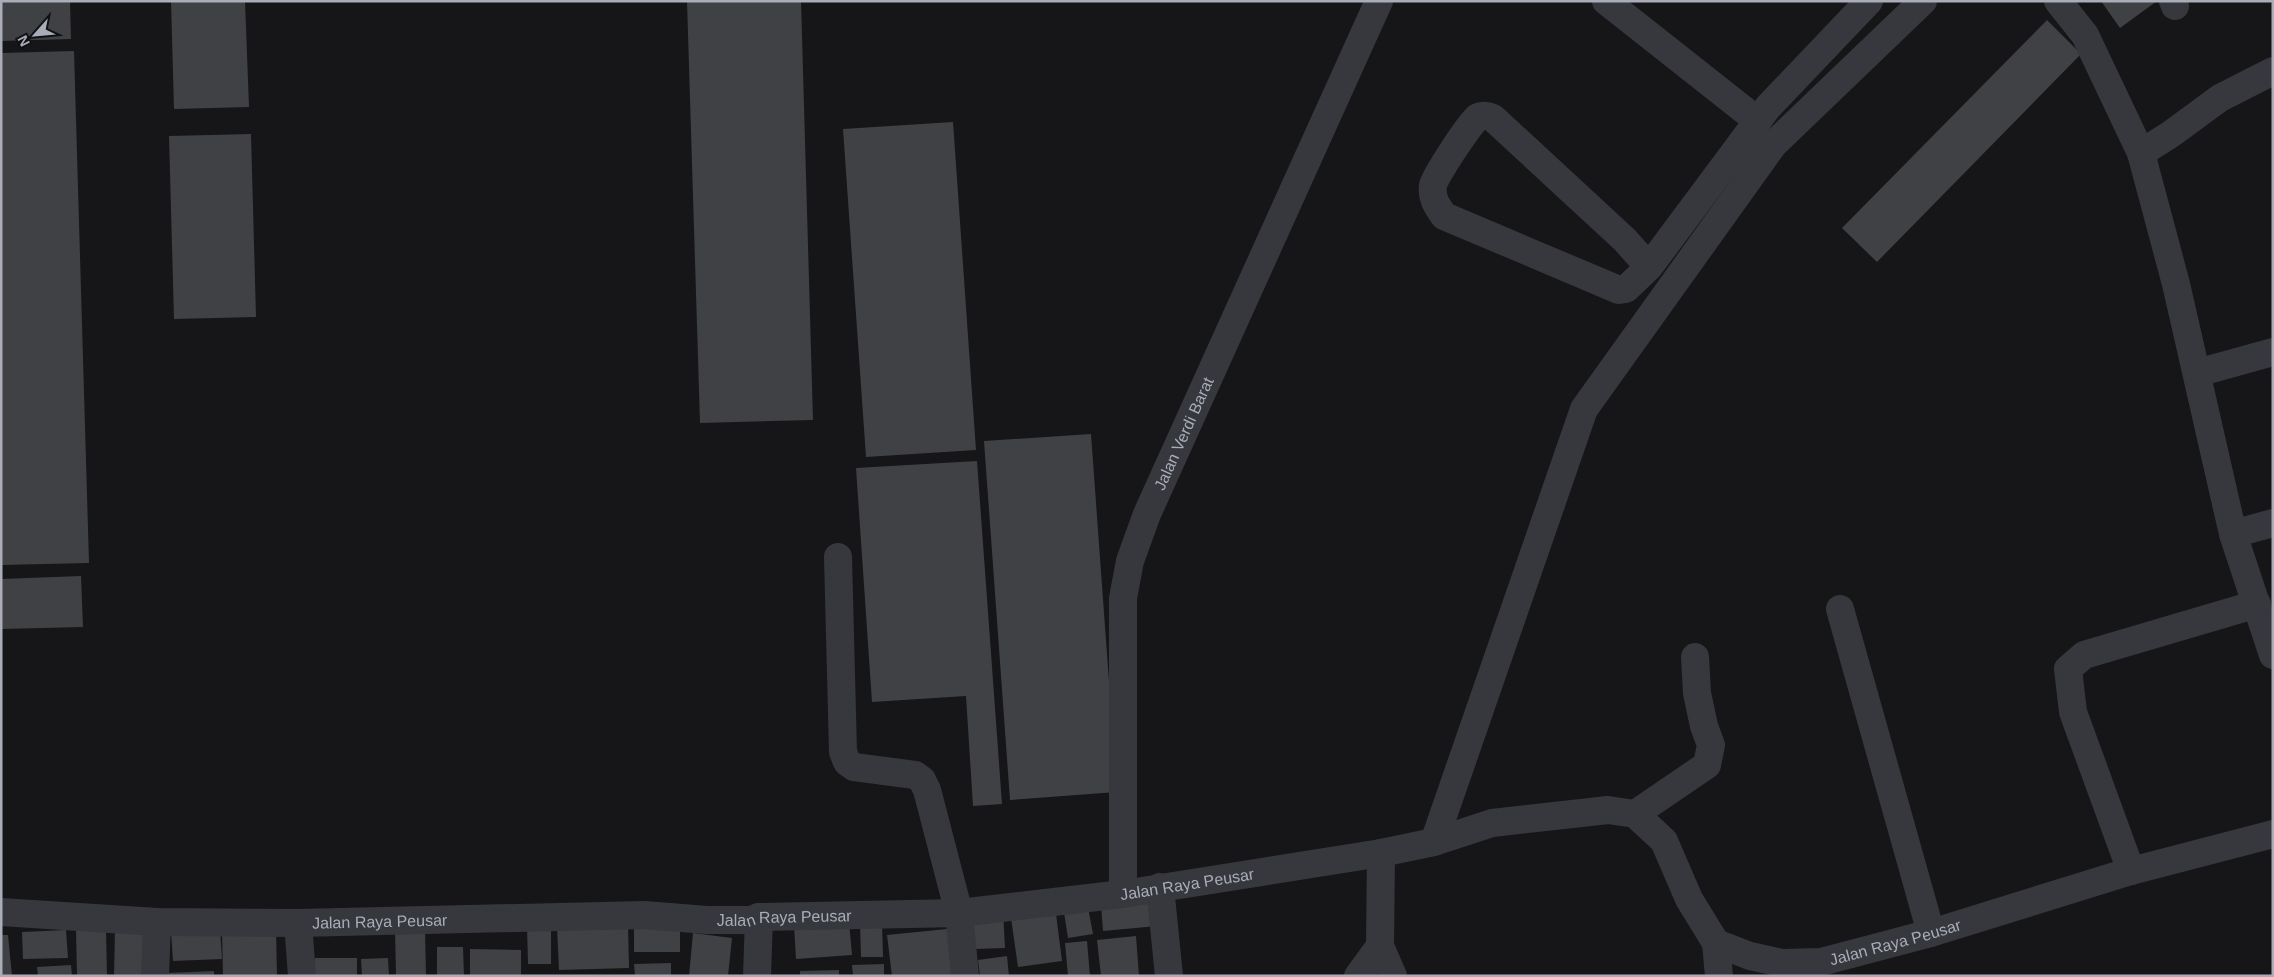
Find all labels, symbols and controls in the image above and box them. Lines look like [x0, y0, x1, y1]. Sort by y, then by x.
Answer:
north arrow [10, 10, 60, 60]
text: N [14, 33, 33, 49]
street label: Jalan Verdi Barat [1151, 374, 1217, 493]
street label: Jalan Raya Peusar [1119, 865, 1256, 903]
street label: Jalan Raya Peusar [717, 907, 852, 929]
street label: Jalan Raya Peusar [312, 911, 448, 931]
street label: Jalan Raya Peusar [1828, 916, 1963, 968]

